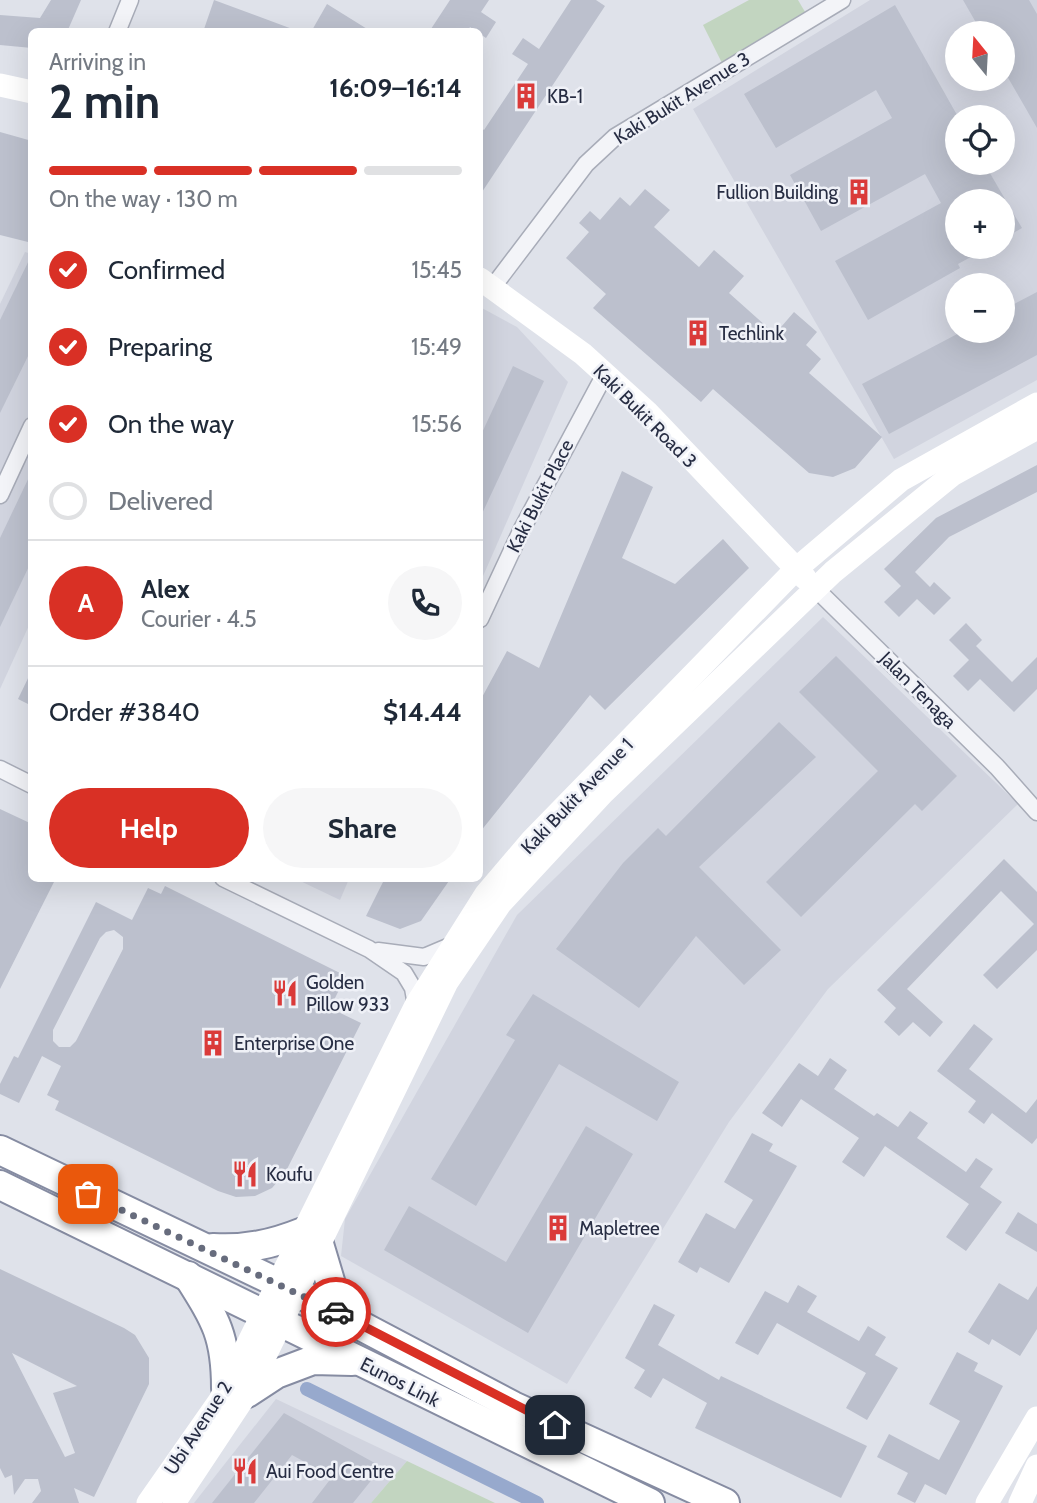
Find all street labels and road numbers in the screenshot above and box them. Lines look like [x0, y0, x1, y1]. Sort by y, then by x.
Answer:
street label: Kaki Bukit Avenue 3 [610, 47, 754, 149]
street label: Kaki Bukit Road 3 [588, 359, 702, 473]
street label: Kaki Bukit Place [502, 435, 578, 556]
street label: Jalan Tenaga [874, 646, 961, 733]
street label: Kaki Bukit Avenue 1 [516, 733, 638, 859]
street label: Eunos Link [356, 1352, 444, 1412]
street label: Ubi Avenue 2 [159, 1377, 237, 1479]

